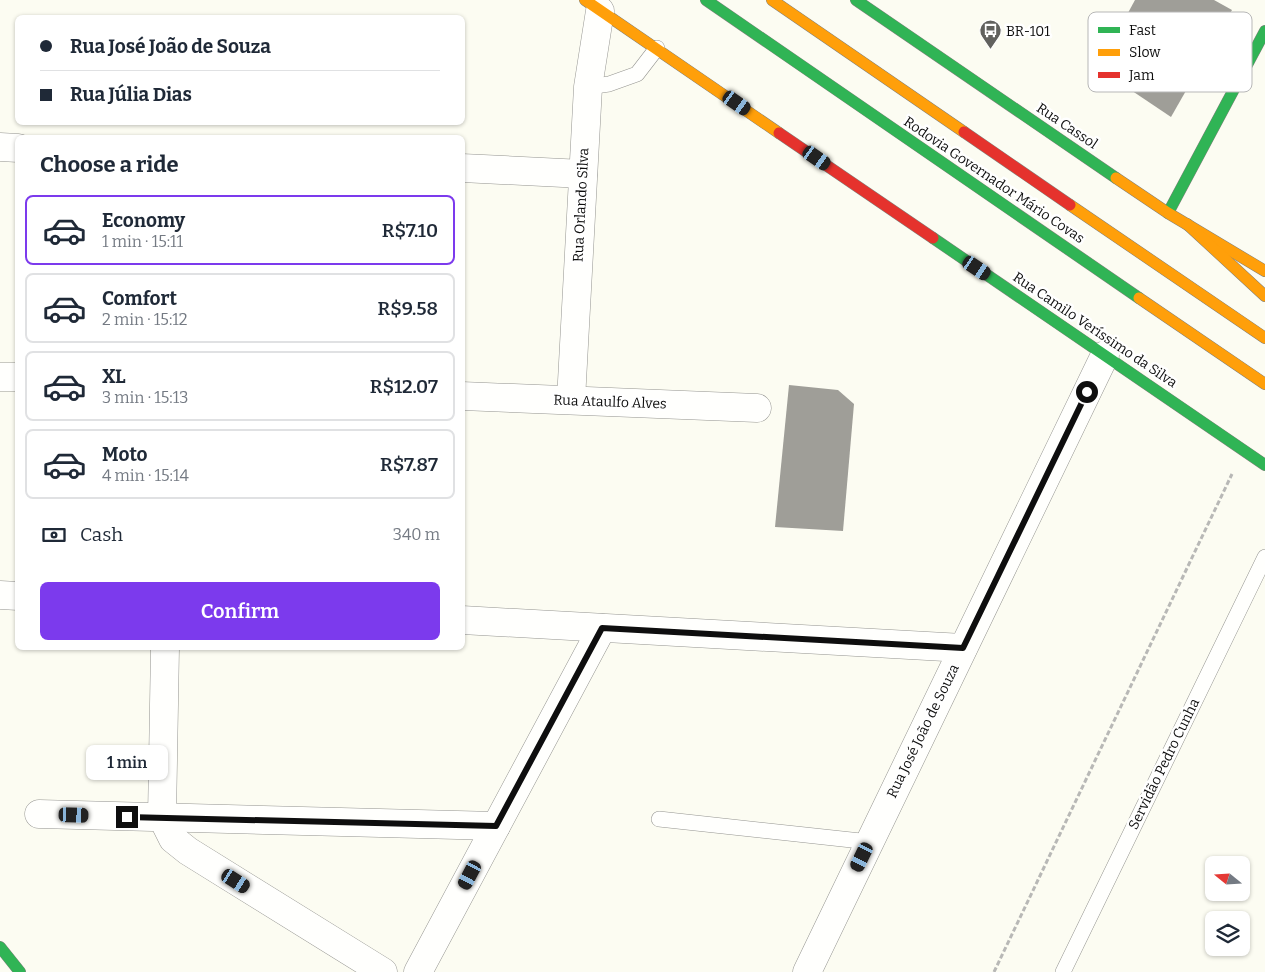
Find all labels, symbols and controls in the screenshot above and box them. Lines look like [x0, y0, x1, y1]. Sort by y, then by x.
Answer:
legend [1088, 12, 1252, 92]
bus stop icon: BR-101 [978, 19, 1002, 50]
text: Fast [1129, 22, 1156, 39]
place label: BR-101 [1006, 23, 1050, 40]
text: Rua José João de Souza [70, 35, 271, 58]
text: Slow [1129, 44, 1161, 61]
text: Jam [1128, 67, 1155, 84]
text: Rua Júlia Dias [70, 83, 192, 106]
car [720, 88, 753, 118]
street label: Rua Cassol [1033, 99, 1101, 153]
street label: Rodovia Governador Mário Covas [900, 113, 1088, 247]
car [800, 143, 833, 173]
street label: Rua Orlando Silva [570, 147, 593, 263]
text: Choose a ride [40, 151, 179, 178]
icon: car [42, 208, 87, 253]
text: Economy [102, 209, 185, 232]
text: R$7.10 [382, 219, 438, 242]
text: 1 min · 15:11 [102, 232, 183, 251]
car [960, 253, 993, 283]
street label: Rua Camilo Veríssimo da Silva [1010, 269, 1181, 392]
icon: car [42, 286, 87, 331]
text: Comfort [102, 287, 177, 310]
text: R$9.58 [378, 297, 438, 320]
text: 2 min · 15:12 [102, 310, 187, 329]
icon: car [42, 364, 87, 409]
text: XL [102, 365, 126, 388]
text: R$12.07 [370, 375, 438, 398]
route start [1076, 381, 1098, 403]
text: 3 min · 15:13 [102, 388, 188, 407]
street label: Rua Ataulfo Alves [553, 392, 667, 412]
icon: car [42, 442, 87, 487]
text: Moto [102, 443, 148, 466]
text: R$7.87 [380, 453, 438, 476]
text: 4 min · 15:14 [102, 466, 189, 485]
icon: cash [40, 521, 68, 549]
text: Cash [80, 523, 123, 546]
text: 340 m [393, 525, 440, 544]
button: Confirm [40, 582, 440, 640]
street label: Rua José João de Souza [883, 661, 963, 801]
street label: Servidão Pedro Cunha [1125, 695, 1203, 832]
callout: 1 min [86, 744, 168, 780]
text: 1 min [107, 753, 147, 772]
route end [116, 806, 138, 828]
car [58, 807, 89, 823]
car [848, 840, 875, 874]
north arrow [1205, 856, 1250, 901]
map controls [1205, 856, 1250, 956]
car [456, 858, 483, 892]
car [219, 867, 252, 895]
button: layers [1205, 911, 1250, 956]

